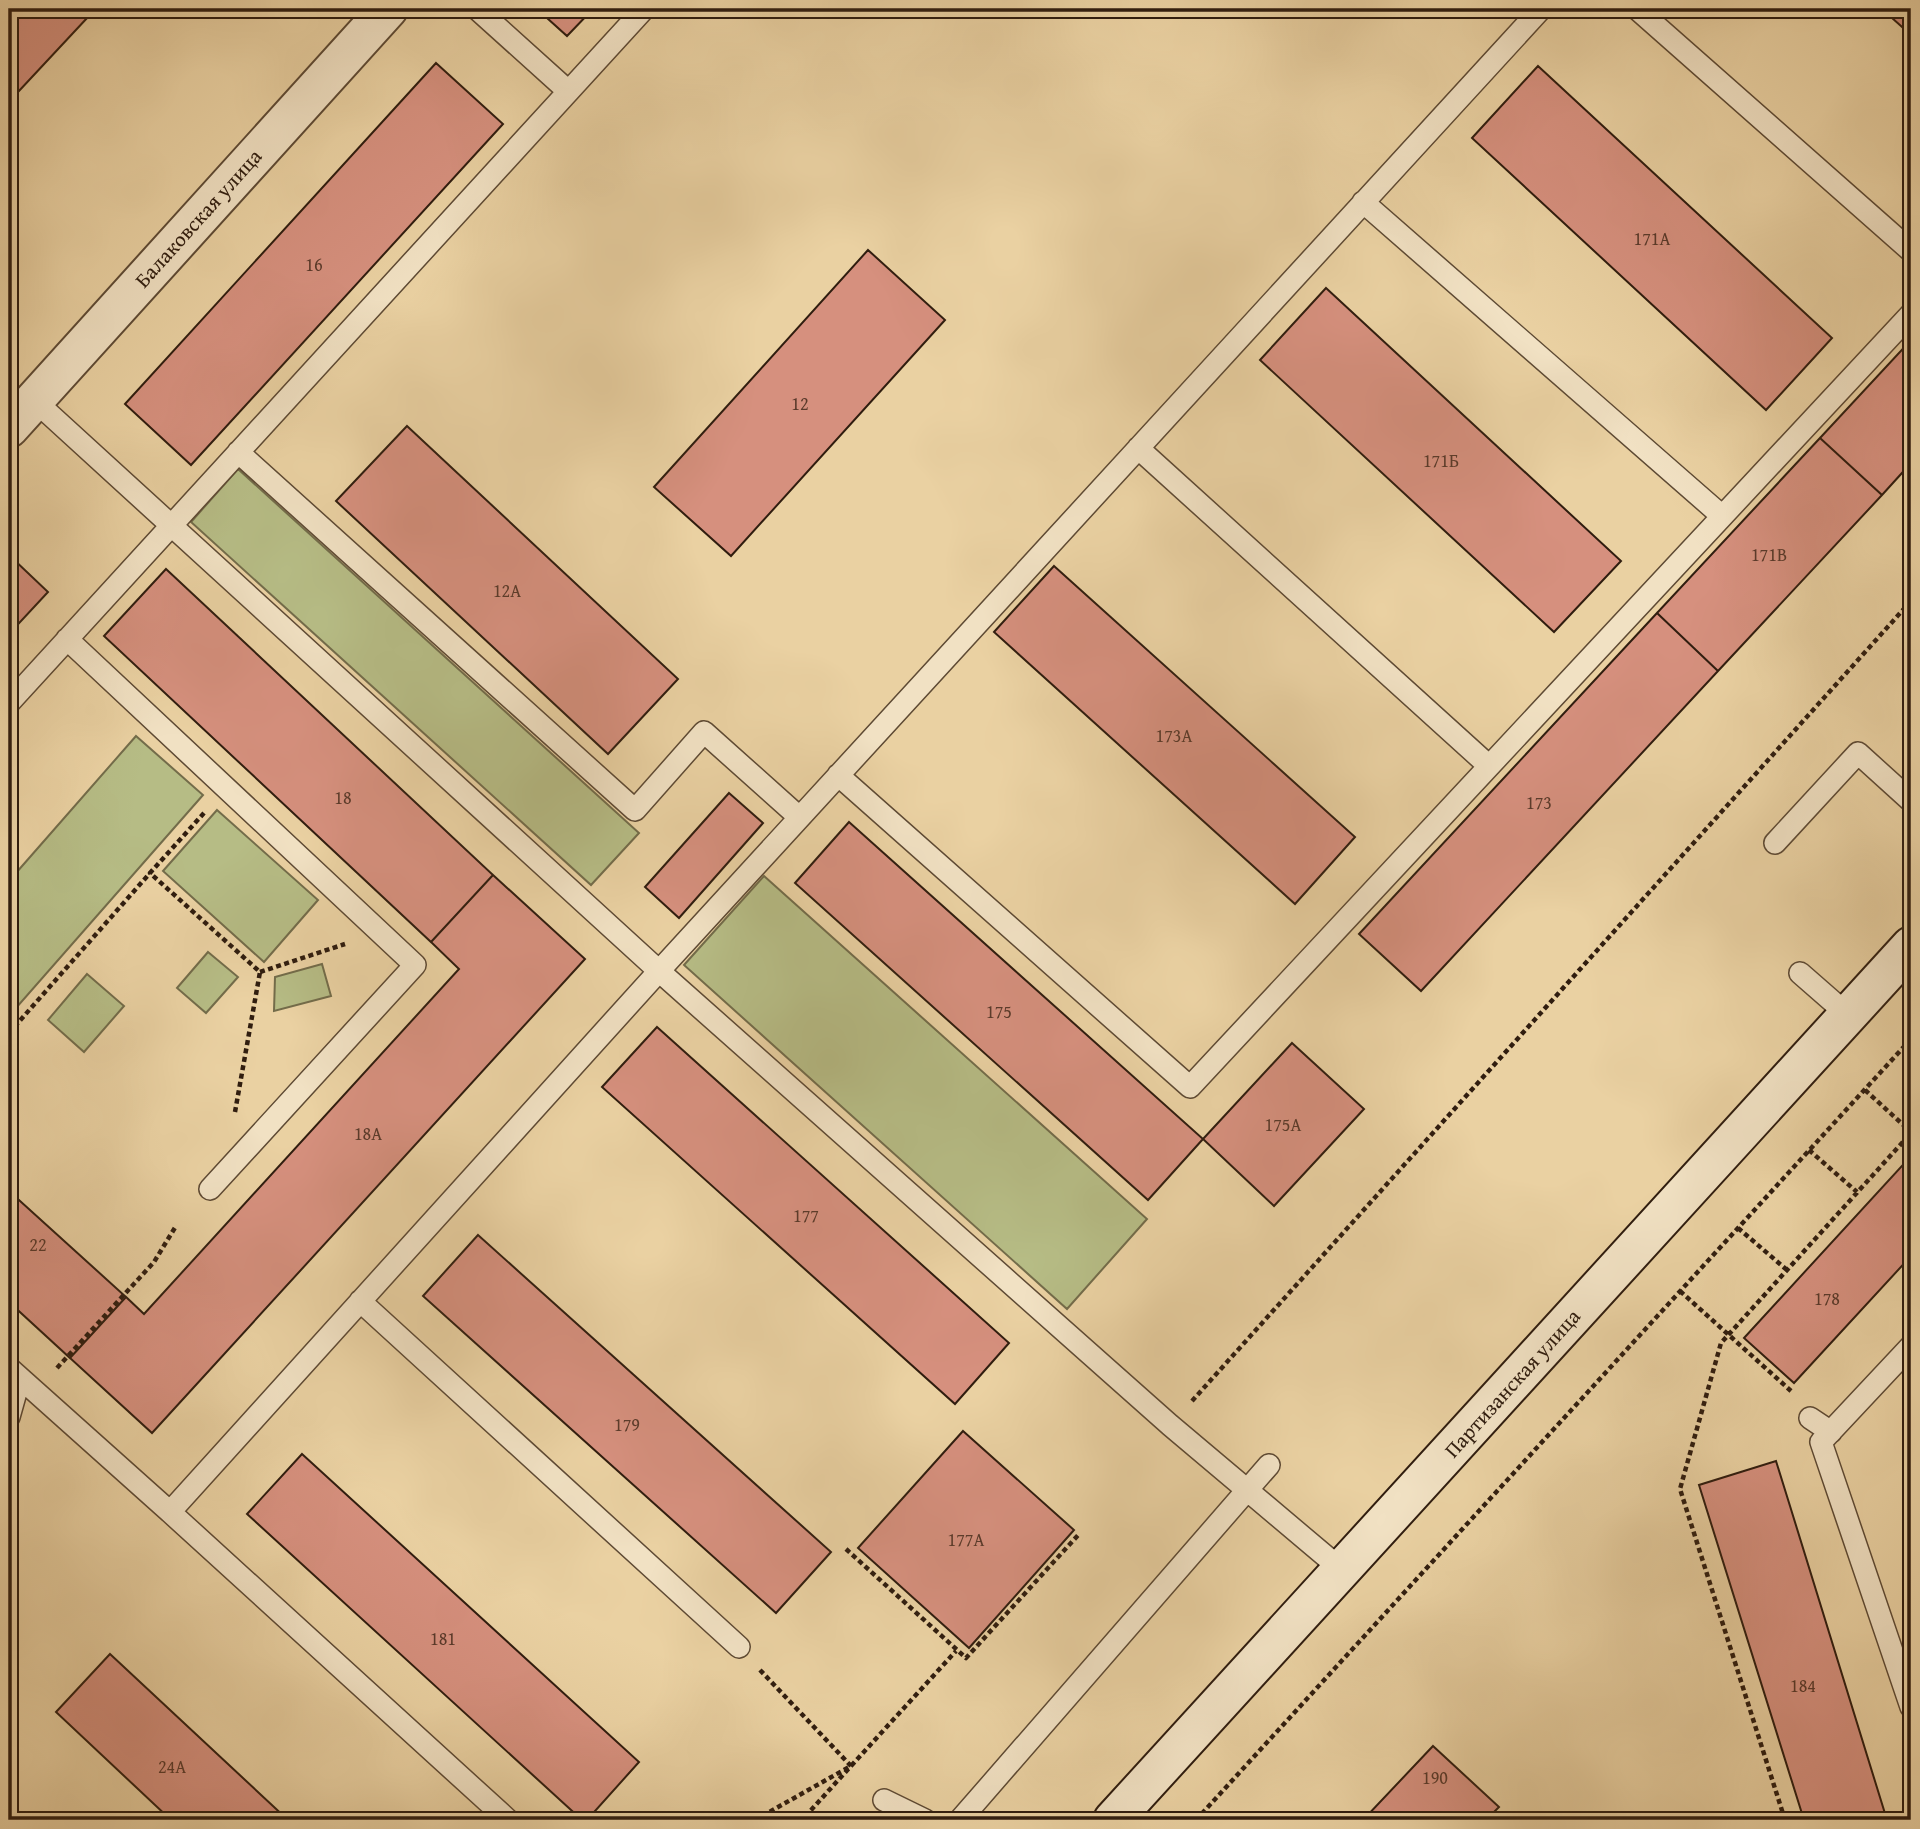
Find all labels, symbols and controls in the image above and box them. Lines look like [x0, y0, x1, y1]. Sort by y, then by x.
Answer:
street label: Балаковская улица [127, 142, 269, 294]
house number: 171А [1634, 225, 1671, 252]
house number: 16 [305, 251, 323, 278]
house number: 12 [791, 390, 809, 417]
house number: 171Б [1423, 447, 1459, 474]
house number: 171В [1751, 541, 1787, 568]
house number: 12А [493, 577, 521, 604]
house number: 173А [1156, 722, 1193, 749]
house number: 18 [334, 784, 352, 811]
house number: 173 [1526, 789, 1552, 816]
house number: 175 [986, 998, 1012, 1025]
house number: 175А [1265, 1111, 1302, 1138]
house number: 18А [354, 1120, 382, 1147]
house number: 177 [793, 1202, 819, 1229]
house number: 22 [29, 1231, 47, 1258]
house number: 178 [1814, 1285, 1840, 1312]
street label: Партизанская улица [1437, 1302, 1587, 1464]
house number: 179 [614, 1411, 640, 1438]
house number: 177А [948, 1526, 985, 1553]
house number: 181 [430, 1625, 456, 1652]
house number: 184 [1790, 1672, 1816, 1699]
house number: 24А [158, 1753, 186, 1780]
house number: 190 [1422, 1764, 1448, 1791]

